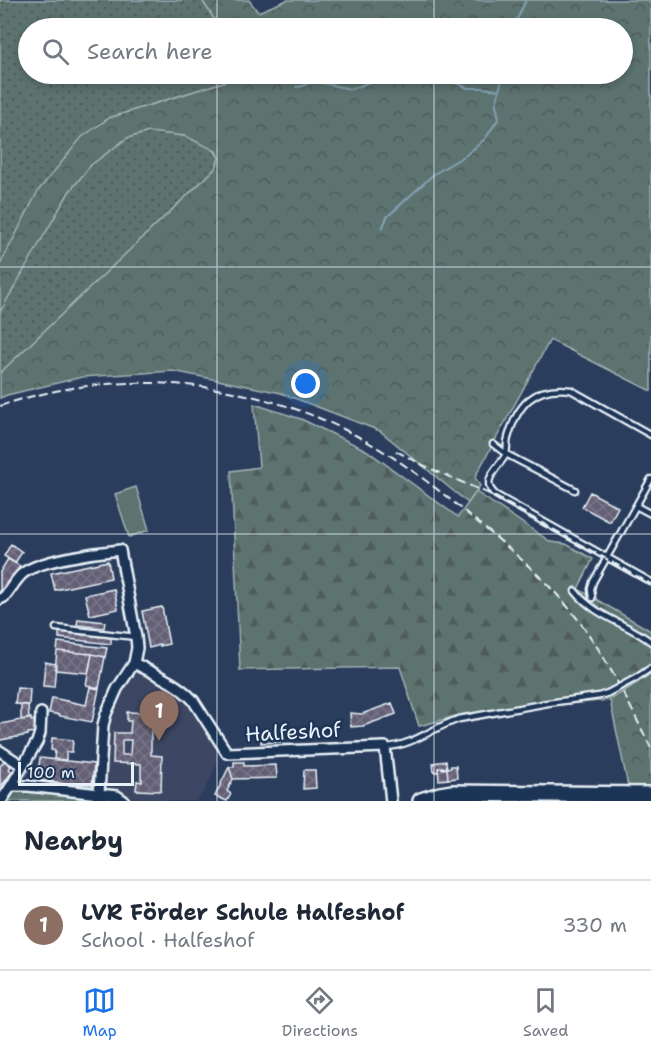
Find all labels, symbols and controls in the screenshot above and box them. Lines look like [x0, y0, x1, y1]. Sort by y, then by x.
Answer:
search box [18, 18, 633, 84]
icon: search [39, 35, 72, 68]
text: Search here [87, 37, 213, 66]
your location [291, 369, 320, 398]
pin: 1 [140, 692, 178, 741]
street label: Halfeshof [244, 715, 342, 748]
scale bar [18, 759, 134, 786]
text: 100 m [27, 762, 75, 783]
text: Nearby [24, 823, 123, 858]
text: LVR Förder Schule Halfeshof [81, 898, 404, 927]
text: 1 [39, 912, 48, 938]
text: 330 m [563, 912, 627, 938]
text: School · Halfeshof [81, 927, 254, 953]
tab: Map [83, 984, 117, 1041]
tab: Directions [282, 984, 358, 1041]
tab: Saved [523, 984, 569, 1041]

